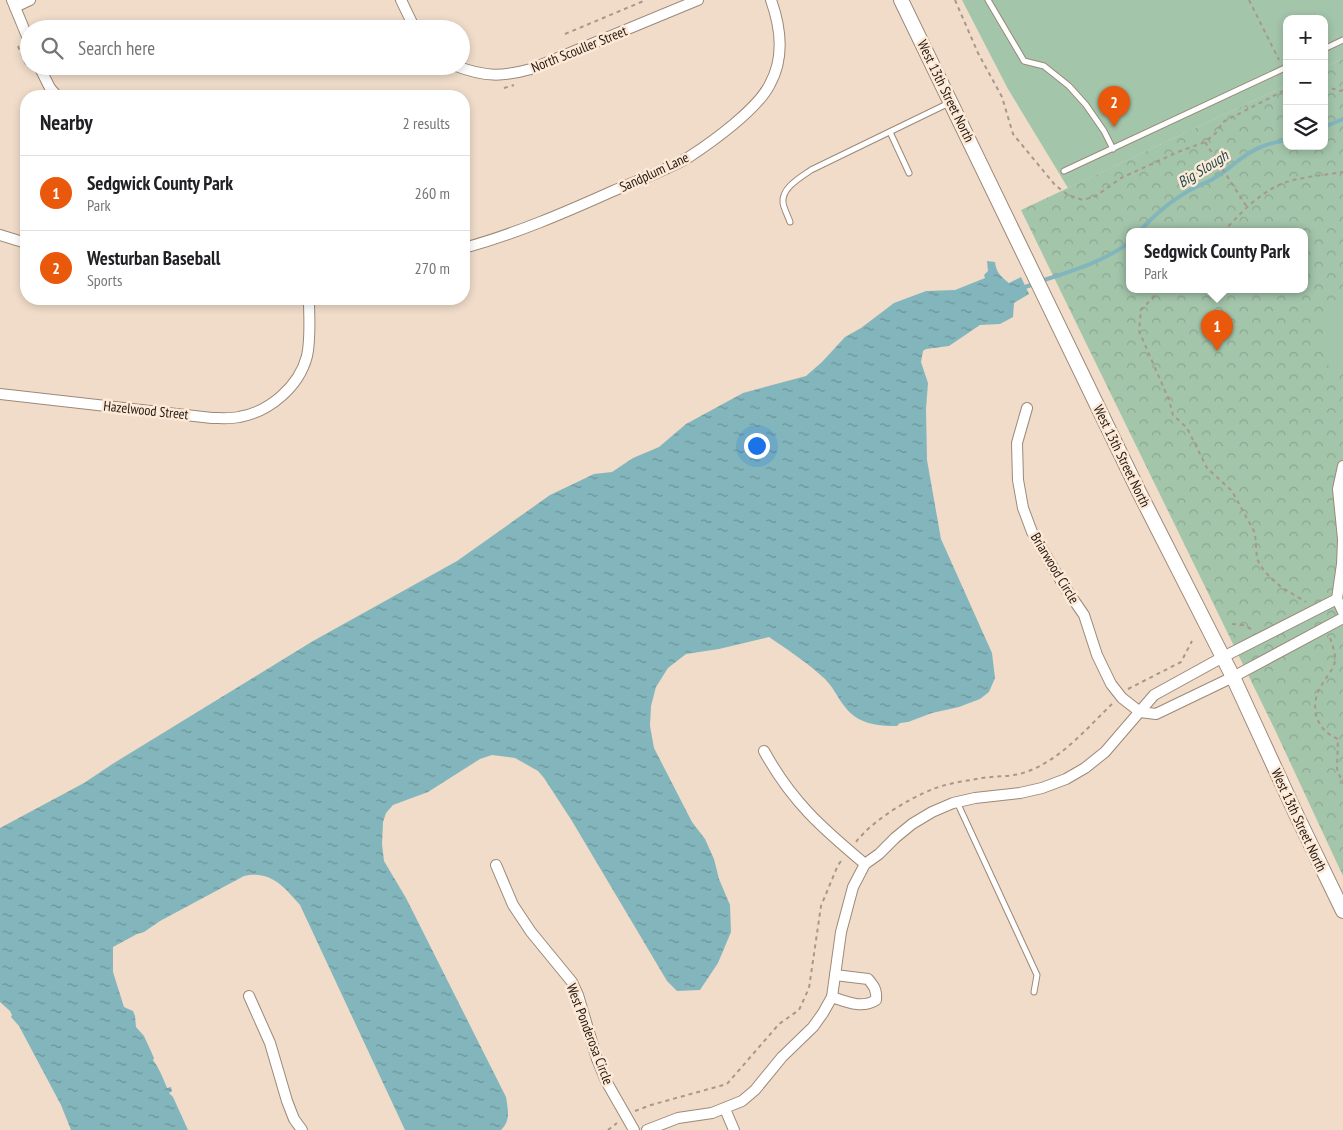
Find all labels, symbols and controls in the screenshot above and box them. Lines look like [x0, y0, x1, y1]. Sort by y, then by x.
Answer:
map controls [1283, 15, 1328, 150]
button: + [1283, 15, 1328, 60]
search box [20, 20, 470, 75]
street label: North Scouller Street [528, 22, 630, 76]
icon: search [38, 34, 66, 62]
text: Search here [78, 36, 155, 60]
street label: West 13th Street North [913, 37, 979, 145]
button: − [1283, 60, 1328, 105]
pin: 2 [1098, 86, 1130, 127]
button: layers [1283, 105, 1328, 150]
text: Nearby [40, 109, 93, 136]
text: 2 results [403, 113, 450, 133]
water label: Big Slough [1174, 145, 1233, 191]
street label: Sandplum Lane [616, 148, 692, 196]
text: Sedgwick County Park [87, 171, 233, 195]
text: 1 [52, 183, 60, 203]
text: 260 m [415, 183, 450, 203]
text: Park [87, 195, 111, 215]
popup [1126, 228, 1308, 293]
text: Sedgwick County Park [1144, 239, 1290, 263]
text: Westurban Baseball [87, 246, 220, 270]
text: 2 [52, 258, 60, 278]
text: 270 m [415, 258, 450, 278]
text: Park [1144, 263, 1168, 283]
text: Sports [87, 270, 122, 290]
pin: 1 [1201, 310, 1233, 351]
street label: Hazelwood Street [103, 397, 189, 423]
street label: West 13th Street North [1089, 402, 1155, 510]
your location [744, 433, 770, 459]
street label: Briarwood Circle [1027, 529, 1083, 607]
street label: West 13th Street North [1267, 766, 1331, 874]
street label: West Ponderosa Circle [562, 981, 618, 1087]

